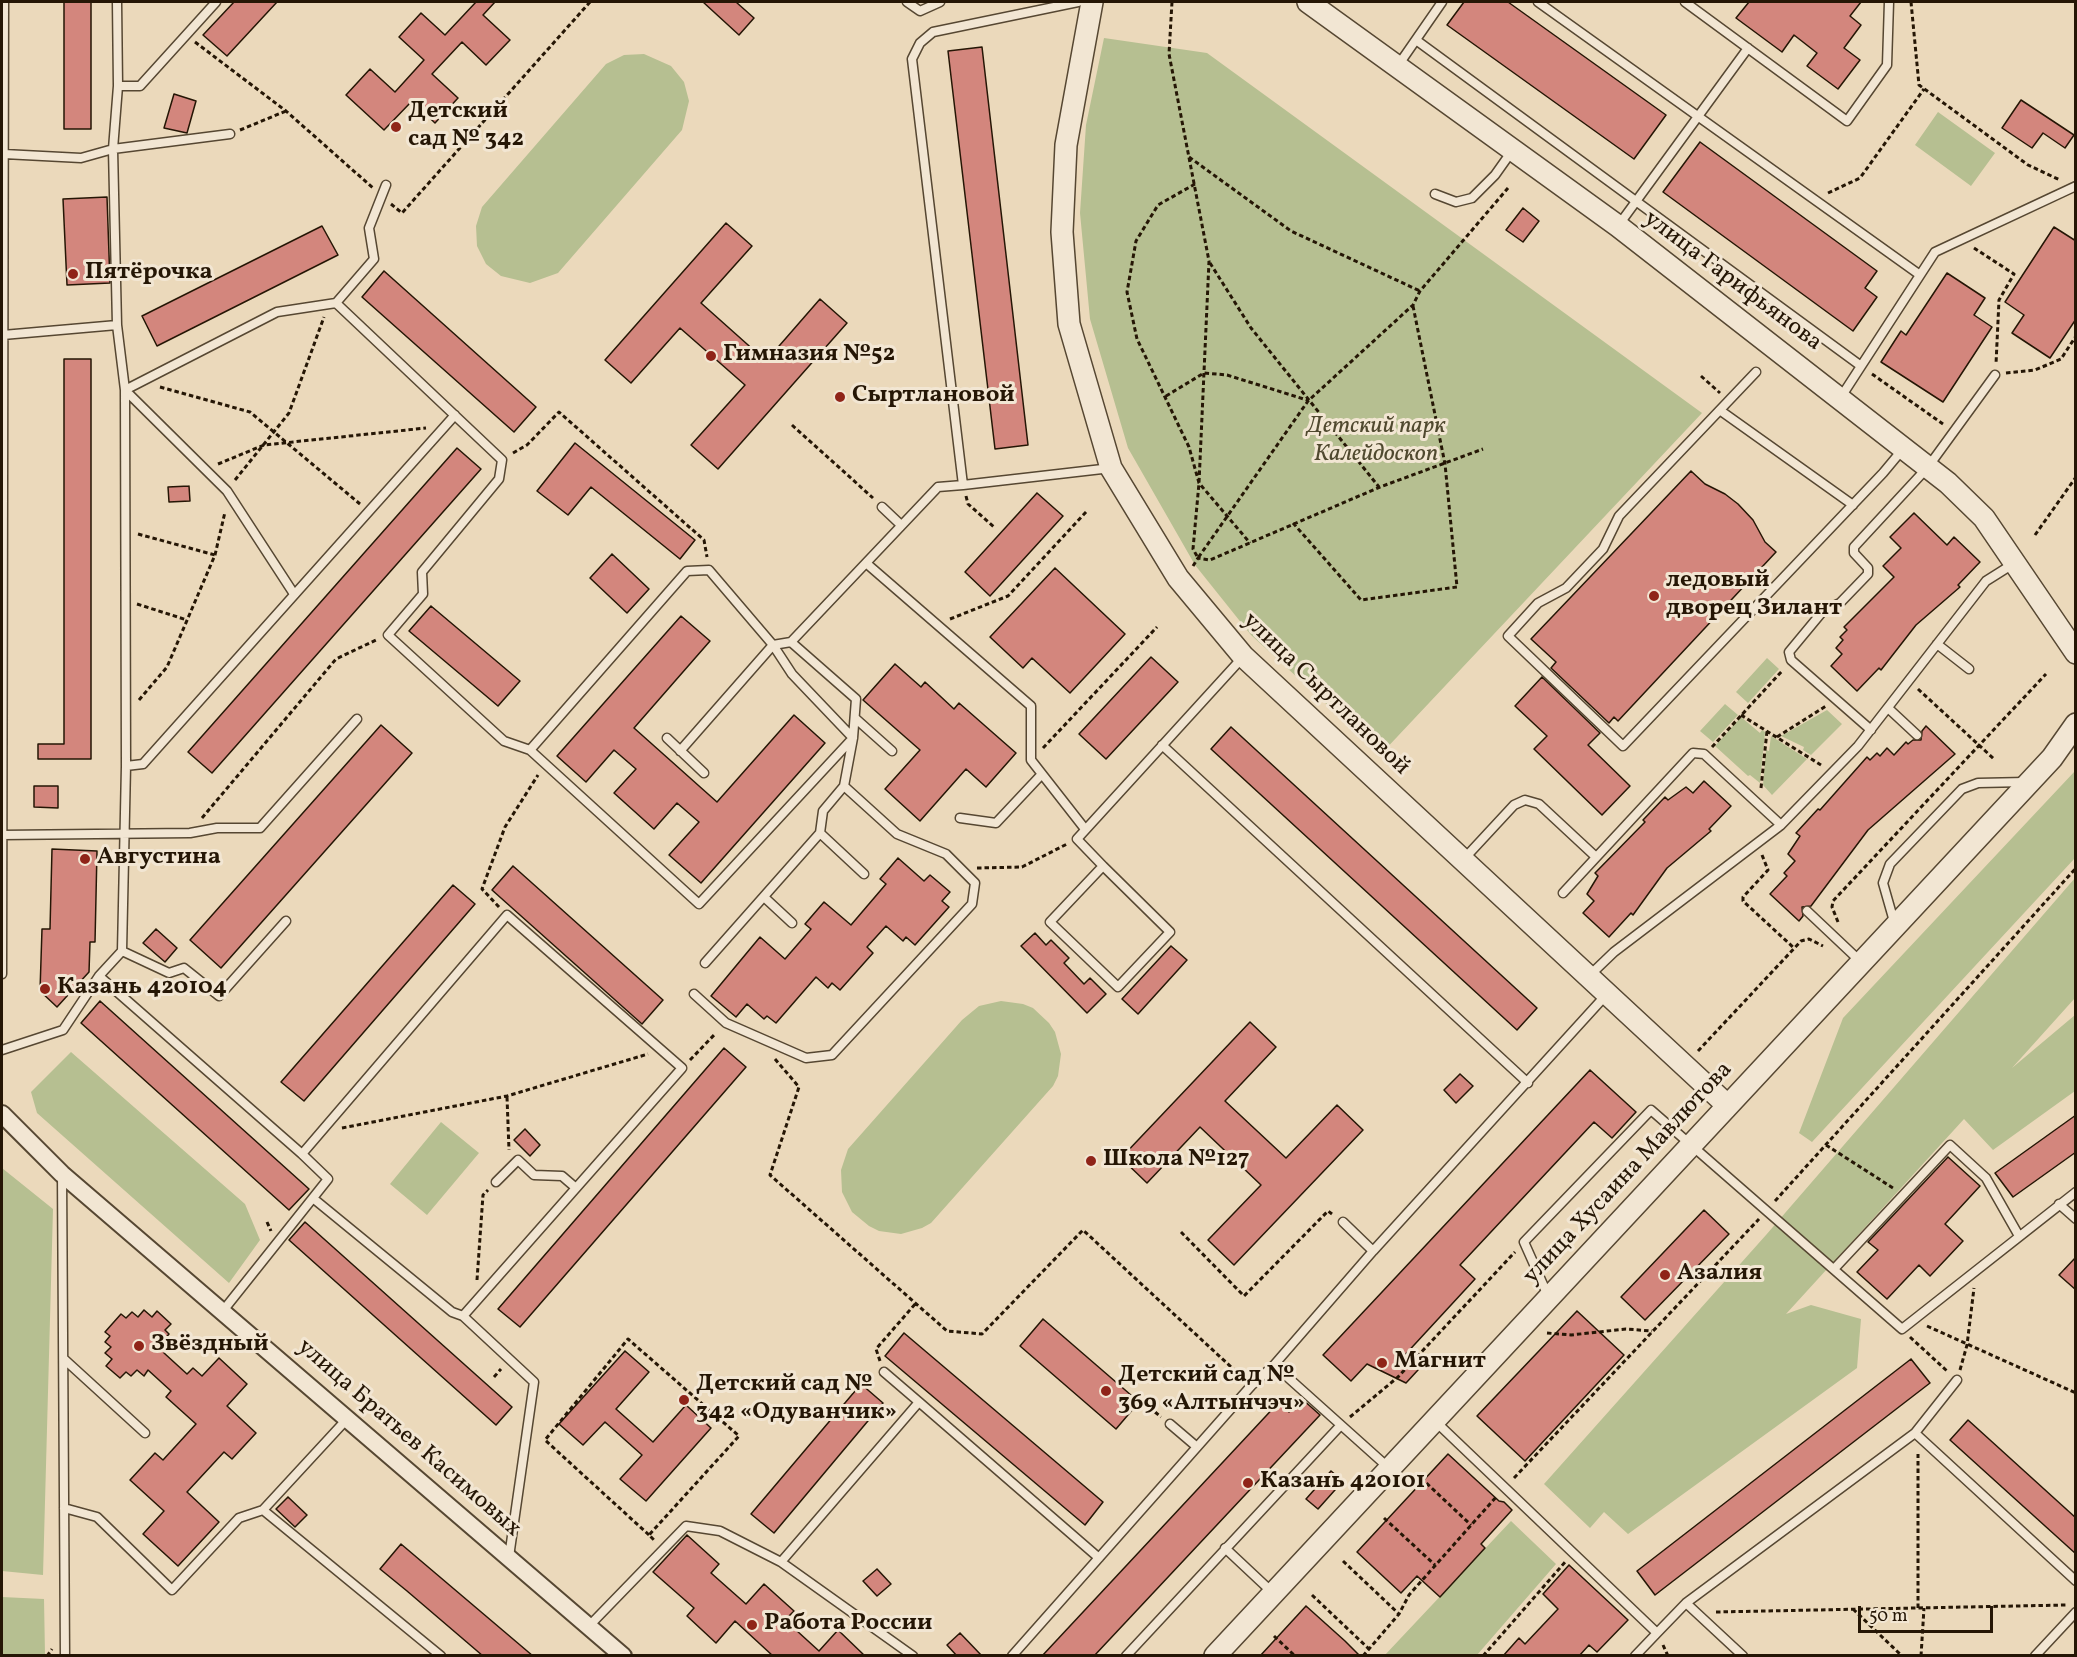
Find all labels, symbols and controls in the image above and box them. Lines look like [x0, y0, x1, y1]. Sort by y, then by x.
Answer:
place label: Детский сад № 342 [408, 99, 524, 155]
marker: Детский сад № 342 [389, 120, 403, 134]
street label: улица Гарифьянова [1637, 205, 1827, 359]
place label: Пятёрочка [85, 260, 213, 288]
marker: Пятёрочка [66, 267, 80, 281]
place label: Гимназия №52 [723, 342, 895, 370]
marker: Гимназия №52 [704, 349, 718, 363]
place label: Сыртлановой [852, 383, 1015, 411]
marker: Сыртлановой [833, 390, 847, 404]
park label: Детский парк Калейдоскоп [1307, 414, 1445, 470]
place label: ледовый дворец Зилант [1666, 568, 1842, 624]
marker: ледовый дворец Зилант [1647, 589, 1661, 603]
street label: улица Сыртлановой [1235, 608, 1415, 782]
place label: Августина [97, 845, 221, 873]
marker: Августина [78, 852, 92, 866]
place label: Казань 420104 [57, 975, 227, 1003]
marker: Казань 420104 [38, 982, 52, 996]
street label: улица Хусаина Мавлютова [1518, 1057, 1740, 1291]
place label: Школа №127 [1103, 1147, 1249, 1175]
marker: Школа №127 [1084, 1154, 1098, 1168]
place label: Азалия [1677, 1261, 1762, 1289]
marker: Азалия [1658, 1268, 1672, 1282]
place label: Звёздный [151, 1332, 269, 1360]
street label: улица Братьев Касимовых [290, 1334, 526, 1544]
marker: Звёздный [132, 1339, 146, 1353]
place label: Магнит [1394, 1349, 1486, 1377]
marker: Магнит [1375, 1356, 1389, 1370]
place label: Детский сад № 369 «Алтынчэч» [1118, 1363, 1305, 1419]
place label: Детский сад № 342 «Одуванчик» [696, 1372, 897, 1428]
marker: Детский сад № 369 «Алтынчэч» [1099, 1384, 1113, 1398]
marker: Детский сад № 342 «Одуванчик» [677, 1393, 691, 1407]
place label: Казань 420101 [1260, 1469, 1425, 1497]
marker: Казань 420101 [1241, 1476, 1255, 1490]
scale bar [1861, 1594, 1996, 1632]
text: 50 m [1869, 1604, 1908, 1629]
place label: Работа России [764, 1611, 932, 1639]
marker: Работа России [745, 1618, 759, 1632]

